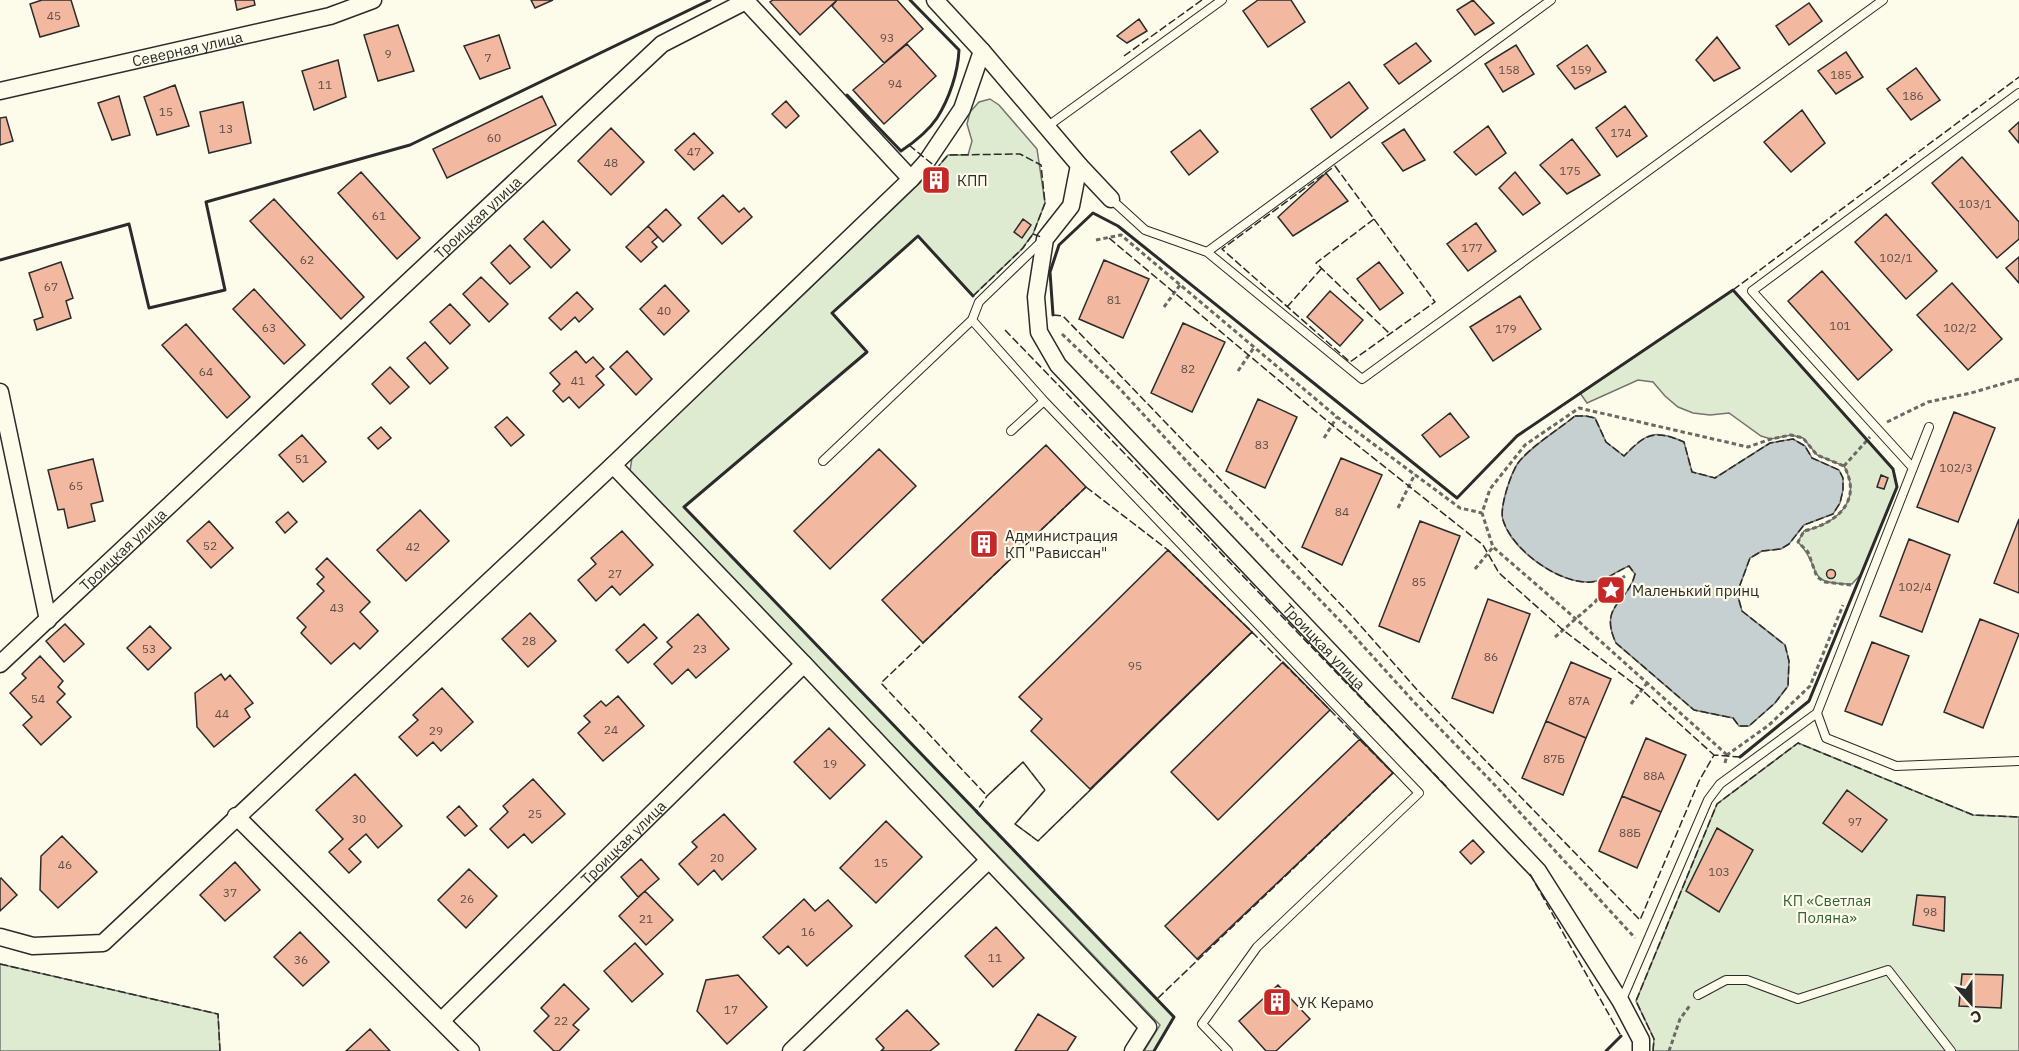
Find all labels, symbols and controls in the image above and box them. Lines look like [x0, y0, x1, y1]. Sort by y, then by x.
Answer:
house number: 45 [47, 8, 61, 23]
street label: Северная улица [130, 27, 244, 70]
house number: 93 [880, 30, 894, 45]
house number: 9 [384, 46, 392, 61]
house number: 7 [484, 50, 492, 65]
house number: 158 [1498, 62, 1520, 77]
house number: 159 [1570, 62, 1592, 77]
house number: 185 [1830, 67, 1852, 82]
house number: 94 [888, 76, 902, 91]
house number: 11 [318, 77, 332, 92]
house number: 186 [1902, 88, 1924, 103]
house number: 15 [159, 104, 173, 119]
house number: 13 [219, 121, 233, 136]
house number: 174 [1610, 125, 1632, 140]
house number: 60 [487, 130, 501, 145]
house number: 47 [687, 144, 701, 159]
house number: 48 [604, 155, 618, 170]
house number: 175 [1559, 163, 1581, 178]
building icon: КПП [920, 164, 952, 196]
place label: КПП [957, 171, 988, 190]
street label: Троицкая улица [430, 172, 525, 262]
house number: 103/1 [1958, 196, 1992, 211]
house number: 61 [372, 208, 386, 223]
house number: 177 [1461, 240, 1483, 255]
house number: 102/1 [1879, 250, 1913, 265]
house number: 62 [300, 252, 314, 267]
house number: 67 [44, 279, 58, 294]
house number: 81 [1107, 292, 1121, 307]
house number: 40 [657, 303, 671, 318]
house number: 101 [1829, 318, 1851, 333]
house number: 63 [262, 320, 276, 335]
house number: 102/2 [1943, 320, 1977, 335]
house number: 179 [1495, 321, 1517, 336]
house number: 82 [1181, 361, 1195, 376]
house number: 64 [199, 364, 213, 379]
house number: 41 [571, 373, 585, 388]
house number: 83 [1255, 437, 1269, 452]
house number: 51 [295, 451, 309, 466]
house number: 102/3 [1939, 460, 1973, 475]
house number: 65 [69, 478, 83, 493]
street label: Троицкая улица [75, 504, 170, 594]
house number: 84 [1335, 504, 1349, 519]
place label: Администрация КП "Рависсан" [1005, 526, 1118, 562]
building icon: Администрация КП "Рависсан" [968, 528, 1000, 560]
house number: 52 [203, 538, 217, 553]
house number: 42 [406, 539, 420, 554]
house number: 27 [608, 566, 622, 581]
house number: 85 [1412, 574, 1426, 589]
place icon: Маленький принц [1595, 574, 1627, 606]
house number: 102/4 [1898, 579, 1932, 594]
place label: Маленький принц [1632, 581, 1759, 600]
street label: Троицкая улица [1279, 599, 1370, 693]
house number: 43 [330, 600, 344, 615]
house number: 28 [522, 633, 536, 648]
house number: 53 [142, 641, 156, 656]
house number: 23 [693, 641, 707, 656]
house number: 86 [1484, 649, 1498, 664]
house number: 95 [1128, 658, 1142, 673]
house number: 54 [31, 691, 45, 706]
house number: 87А [1568, 693, 1590, 708]
house number: 44 [215, 706, 229, 721]
house number: 24 [604, 722, 618, 737]
house number: 29 [429, 723, 443, 738]
house number: 87Б [1543, 751, 1565, 766]
house number: 19 [823, 756, 837, 771]
house number: 88А [1643, 768, 1665, 783]
street label: Троицкая улица [576, 796, 670, 888]
house number: 25 [528, 806, 542, 821]
house number: 30 [352, 811, 366, 826]
house number: 97 [1848, 814, 1862, 829]
house number: 88Б [1619, 825, 1641, 840]
house number: 20 [710, 850, 724, 865]
house number: 15 [874, 855, 888, 870]
house number: 46 [58, 857, 72, 872]
house number: 103 [1708, 864, 1730, 879]
house number: 37 [223, 885, 237, 900]
house number: 26 [460, 891, 474, 906]
park label: КП «Светлая Поляна» [1783, 891, 1871, 927]
house number: 98 [1923, 904, 1937, 919]
house number: 21 [639, 911, 653, 926]
house number: 16 [801, 924, 815, 939]
house number: 11 [988, 950, 1002, 965]
house number: 36 [294, 952, 308, 967]
north arrow [1941, 973, 2001, 1033]
building icon: УК Керамо [1261, 986, 1293, 1018]
place label: УК Керамо [1298, 993, 1374, 1012]
house number: 17 [724, 1002, 738, 1017]
text: С [1968, 1006, 1985, 1028]
house number: 22 [554, 1013, 568, 1028]

